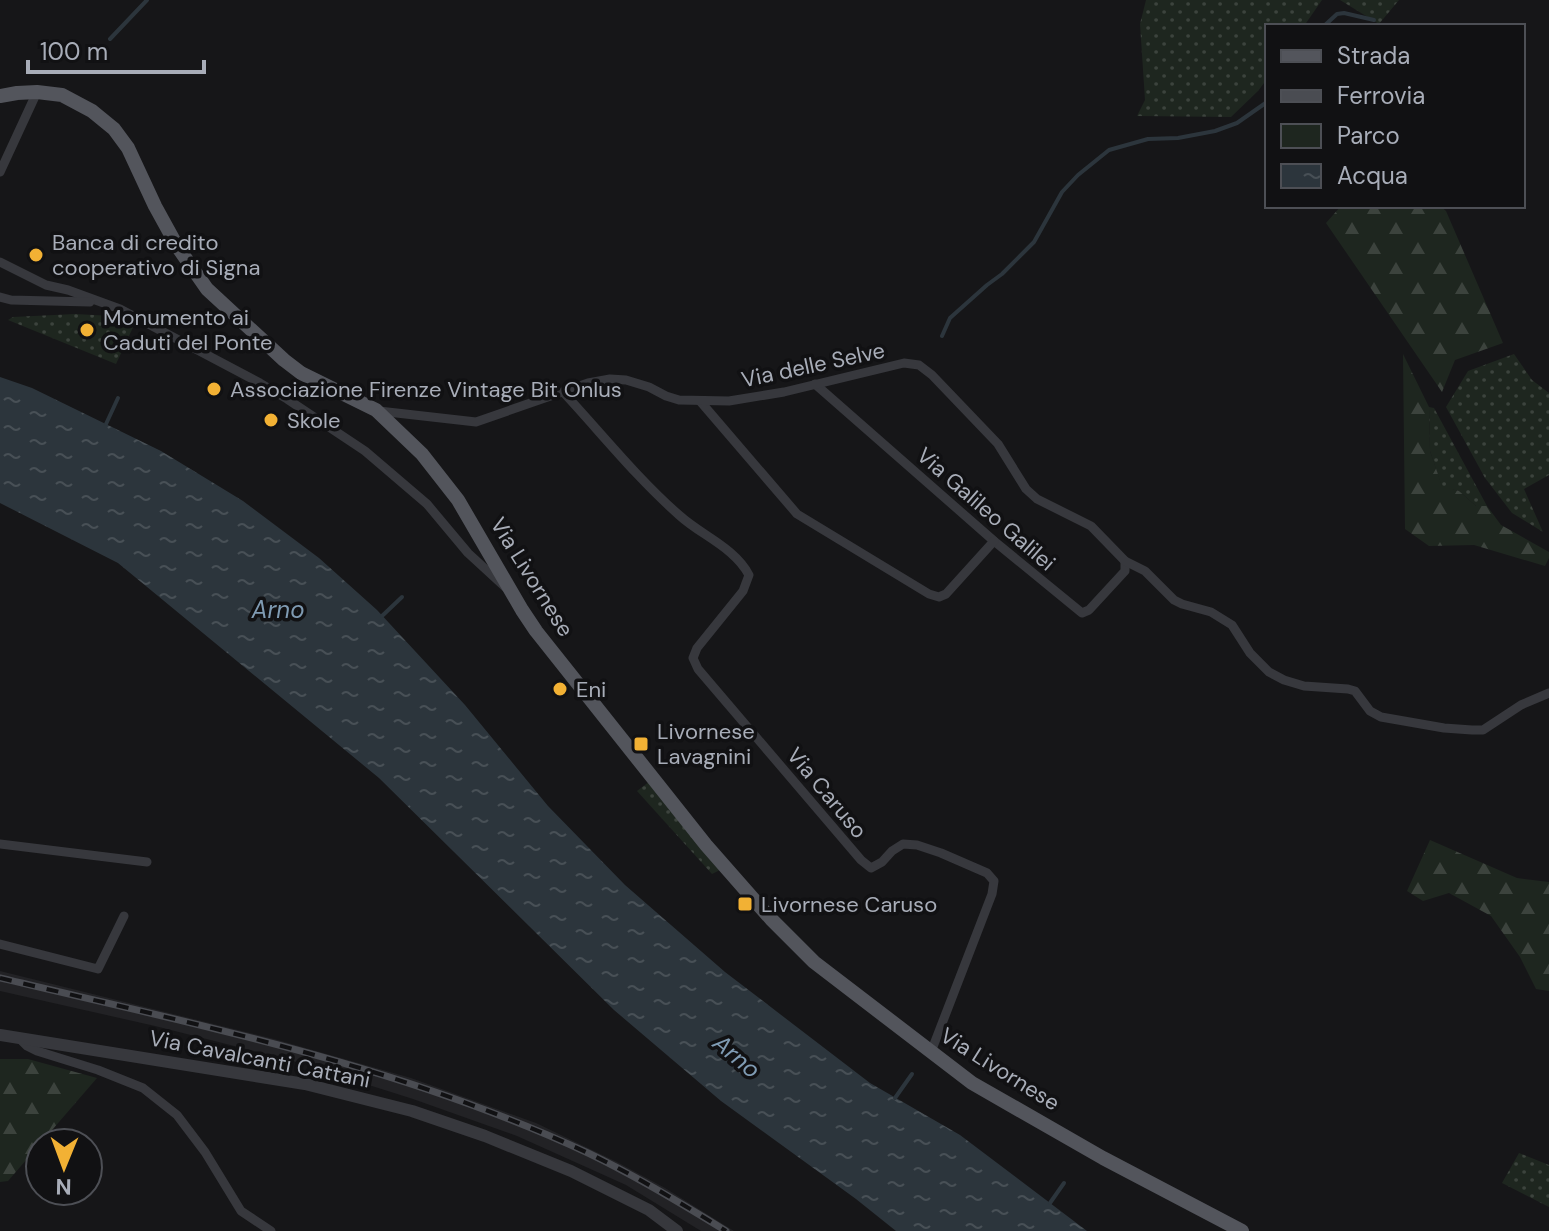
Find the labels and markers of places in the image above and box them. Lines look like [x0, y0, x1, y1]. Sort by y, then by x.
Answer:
place label: Banca di credito cooperativo di Signa [52, 228, 260, 282]
marker: Banca di credito cooperativo di Signa [27, 246, 45, 264]
place label: Monumento ai Caduti del Ponte [103, 303, 273, 357]
marker: Monumento ai Caduti del Ponte [78, 321, 96, 339]
place label: Associazione Firenze Vintage Bit Onlus [230, 375, 622, 404]
marker: Associazione Firenze Vintage Bit Onlus [205, 380, 223, 398]
place label: Skole [287, 406, 341, 435]
marker: Skole [262, 411, 280, 429]
place label: Eni [576, 675, 606, 704]
marker: Eni [551, 680, 569, 698]
place label: Livornese Lavagnini [657, 717, 755, 771]
marker: Livornese Lavagnini [632, 735, 650, 753]
place label: Livornese Caruso [761, 890, 937, 919]
marker: Livornese Caruso [736, 895, 754, 913]

